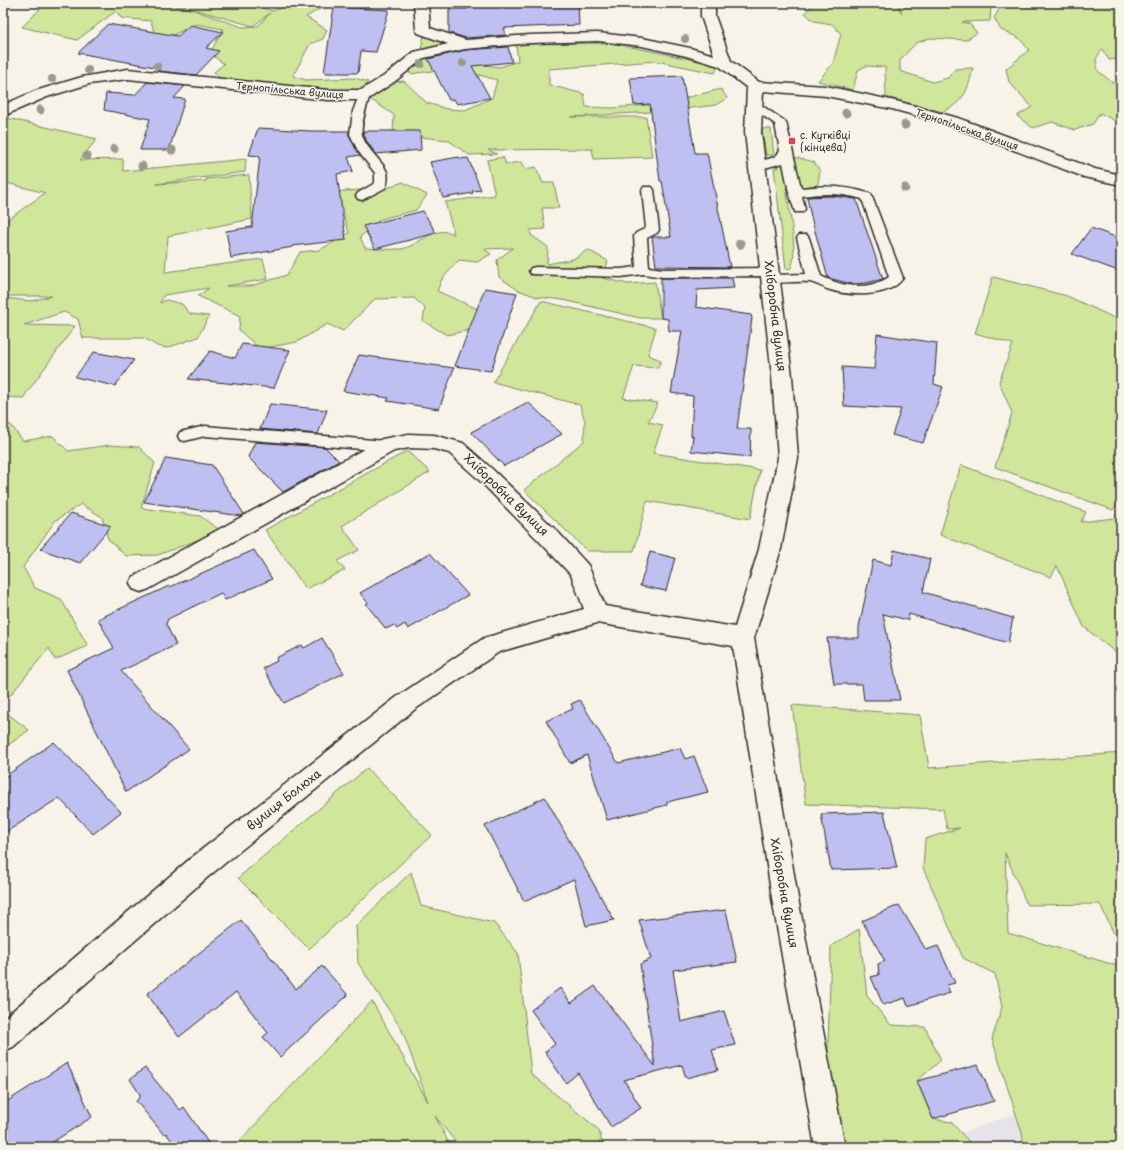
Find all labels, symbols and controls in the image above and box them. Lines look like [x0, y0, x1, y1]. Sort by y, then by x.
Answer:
street label: Тернопільська вулиця [236, 77, 344, 102]
street label: Тернопільська вулиця [914, 104, 1021, 153]
place label: с. Кутківці (кінцева) [800, 127, 851, 154]
marker: с. Кутківці (кінцева) [787, 136, 797, 146]
street label: Хліборобна вулиця [760, 259, 792, 372]
street label: Хліборобна вулиця [460, 449, 553, 540]
street label: вулиця Болюха [242, 764, 325, 834]
street label: Хліборобна вулиця [766, 836, 804, 949]

